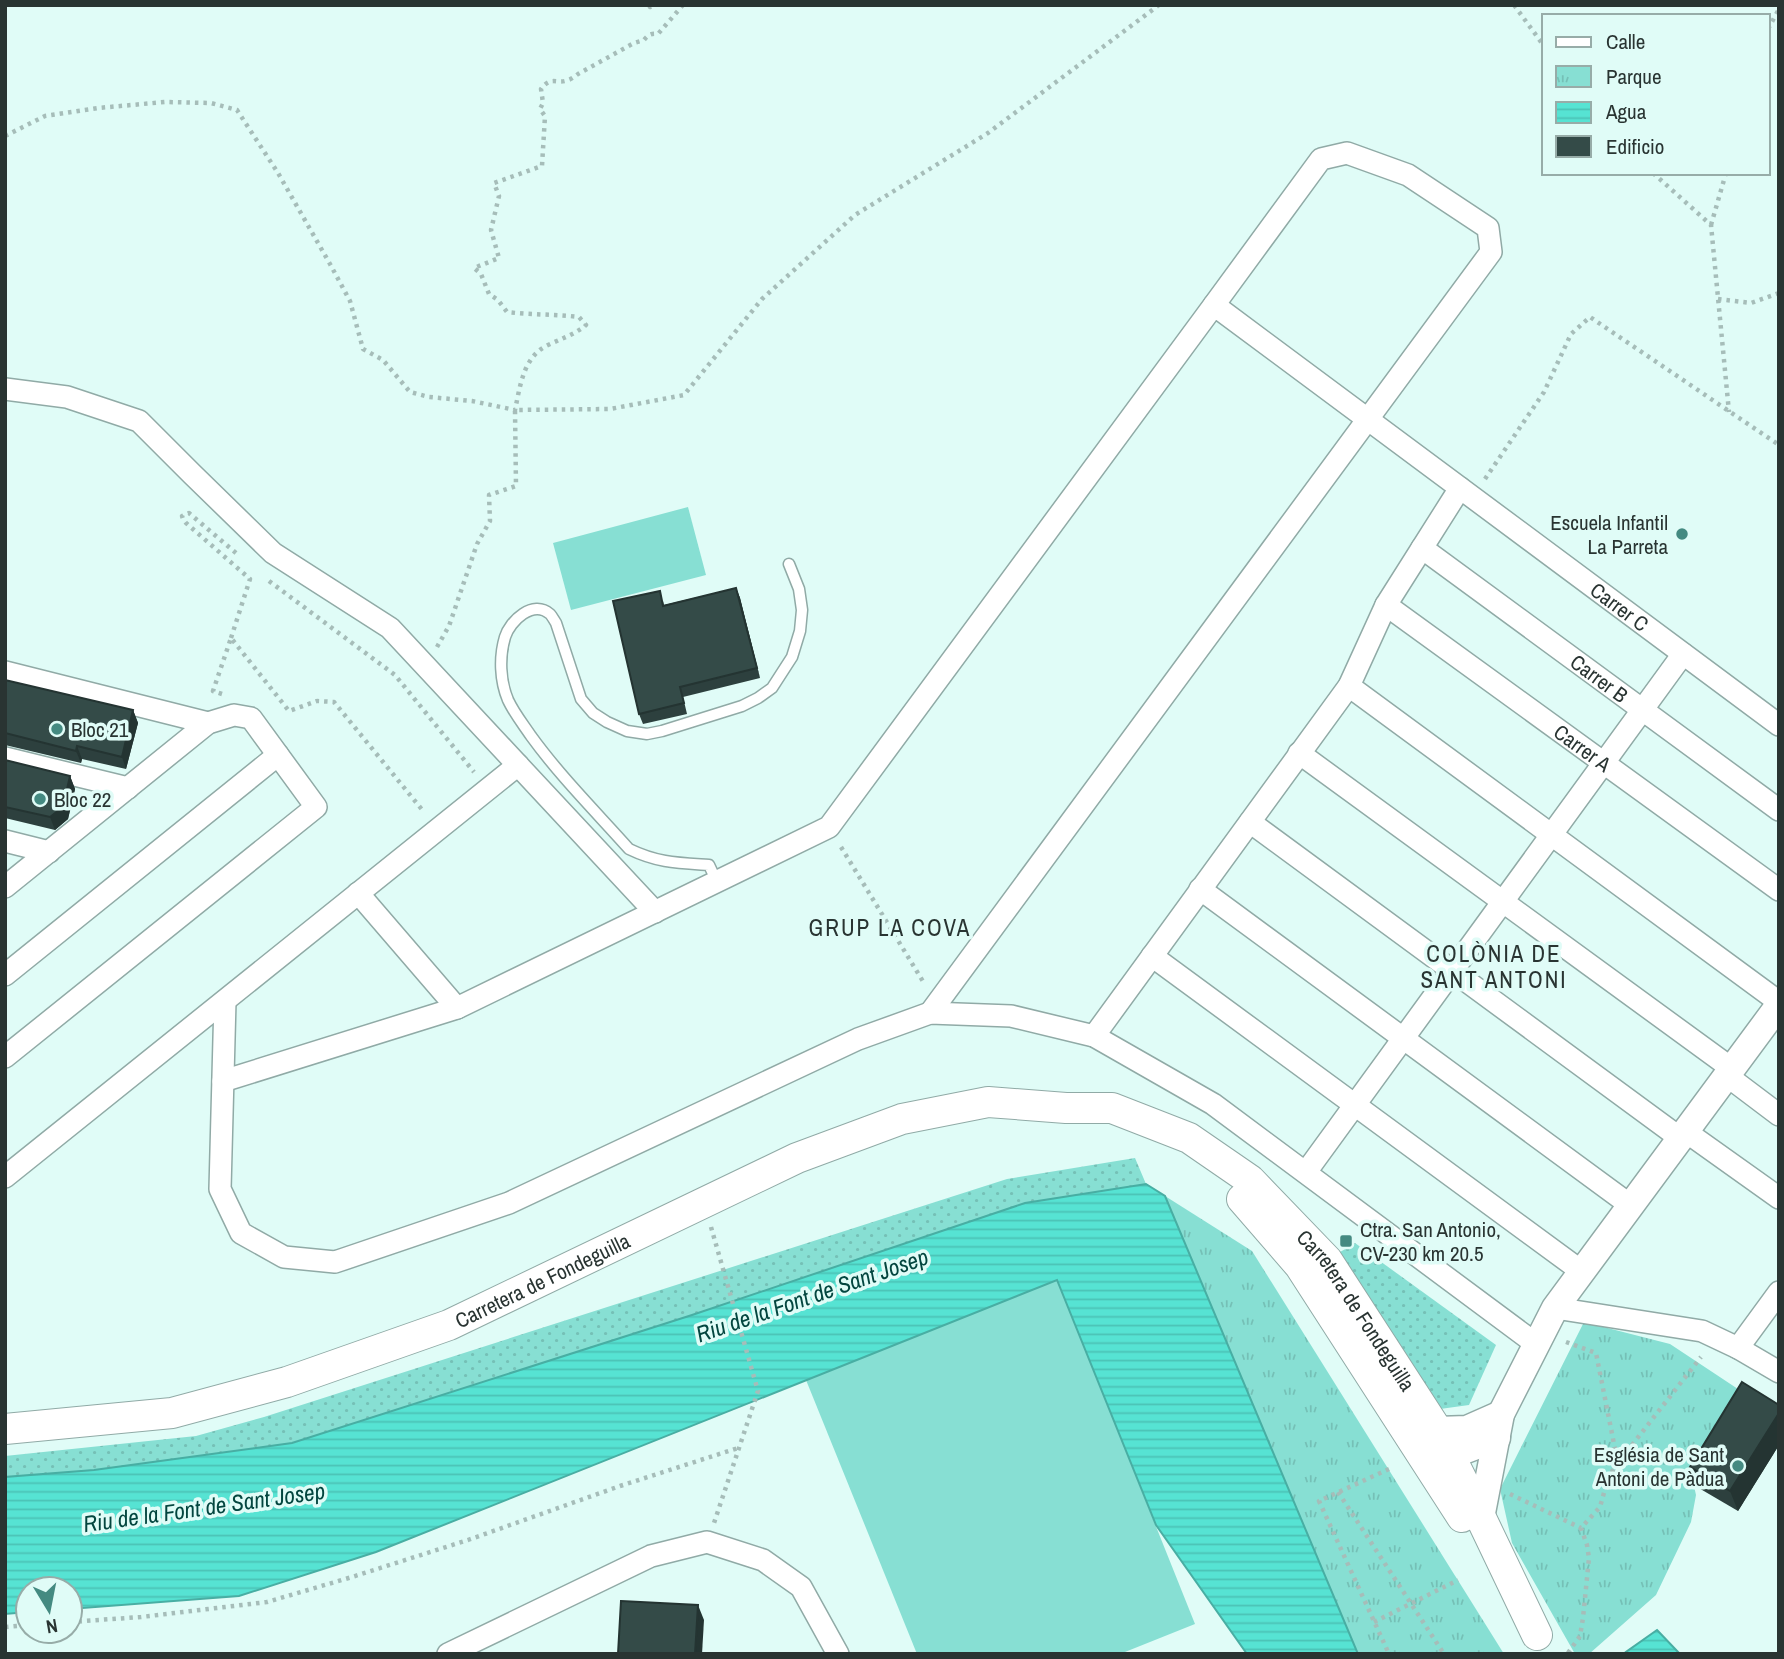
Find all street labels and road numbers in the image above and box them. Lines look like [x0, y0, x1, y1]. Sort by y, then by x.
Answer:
street label: Carrer C [1585, 575, 1655, 638]
street label: Carrer B [1565, 647, 1634, 709]
street label: Carrer A [1548, 717, 1618, 779]
street label: Carretera de Fondeguilla [1290, 1223, 1423, 1397]
street label: Carretera de Fondeguilla [450, 1226, 635, 1335]

